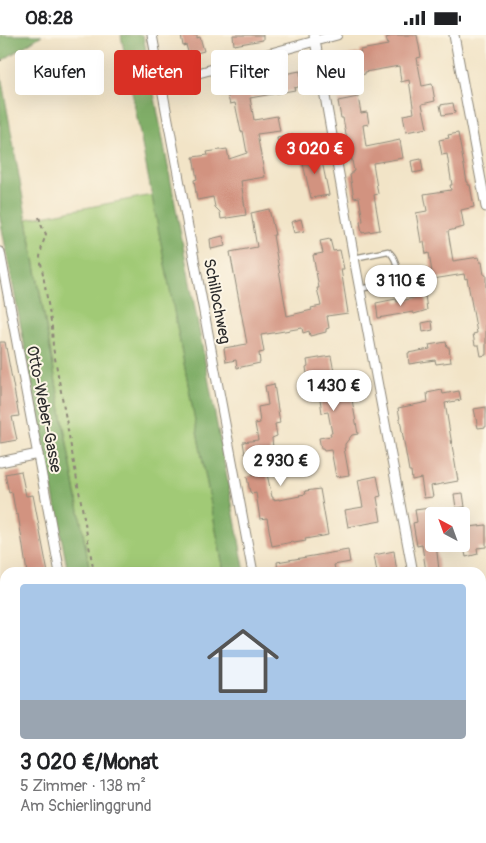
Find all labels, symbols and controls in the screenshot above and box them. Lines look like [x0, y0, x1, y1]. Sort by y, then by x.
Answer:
text: 08:28 [25, 6, 73, 30]
chip: Kaufen [15, 50, 104, 95]
chip: Mieten [114, 50, 201, 95]
chip: Filter [211, 50, 288, 95]
chip: Neu [298, 50, 364, 95]
pin: 3 020 € [269, 133, 361, 175]
text: 3 020 € [286, 139, 344, 159]
street label: Schillochweg [199, 257, 235, 346]
pin: 3 110 € [355, 265, 447, 307]
text: 3 110 € [376, 271, 426, 291]
street label: Otto-Weber-Gasse [22, 344, 66, 474]
pin: 1 430 € [288, 369, 380, 412]
text: 1 430 € [308, 376, 360, 396]
pin: 2 930 € [235, 445, 327, 487]
text: 2 930 € [254, 451, 308, 471]
north arrow [425, 507, 470, 553]
map controls [425, 507, 470, 552]
icon: home [198, 616, 288, 706]
text: 3 020 €/Monat [20, 749, 158, 776]
text: 5 Zimmer · 138 m² [20, 776, 146, 796]
text: Am Schierlinggrund [20, 796, 152, 816]

